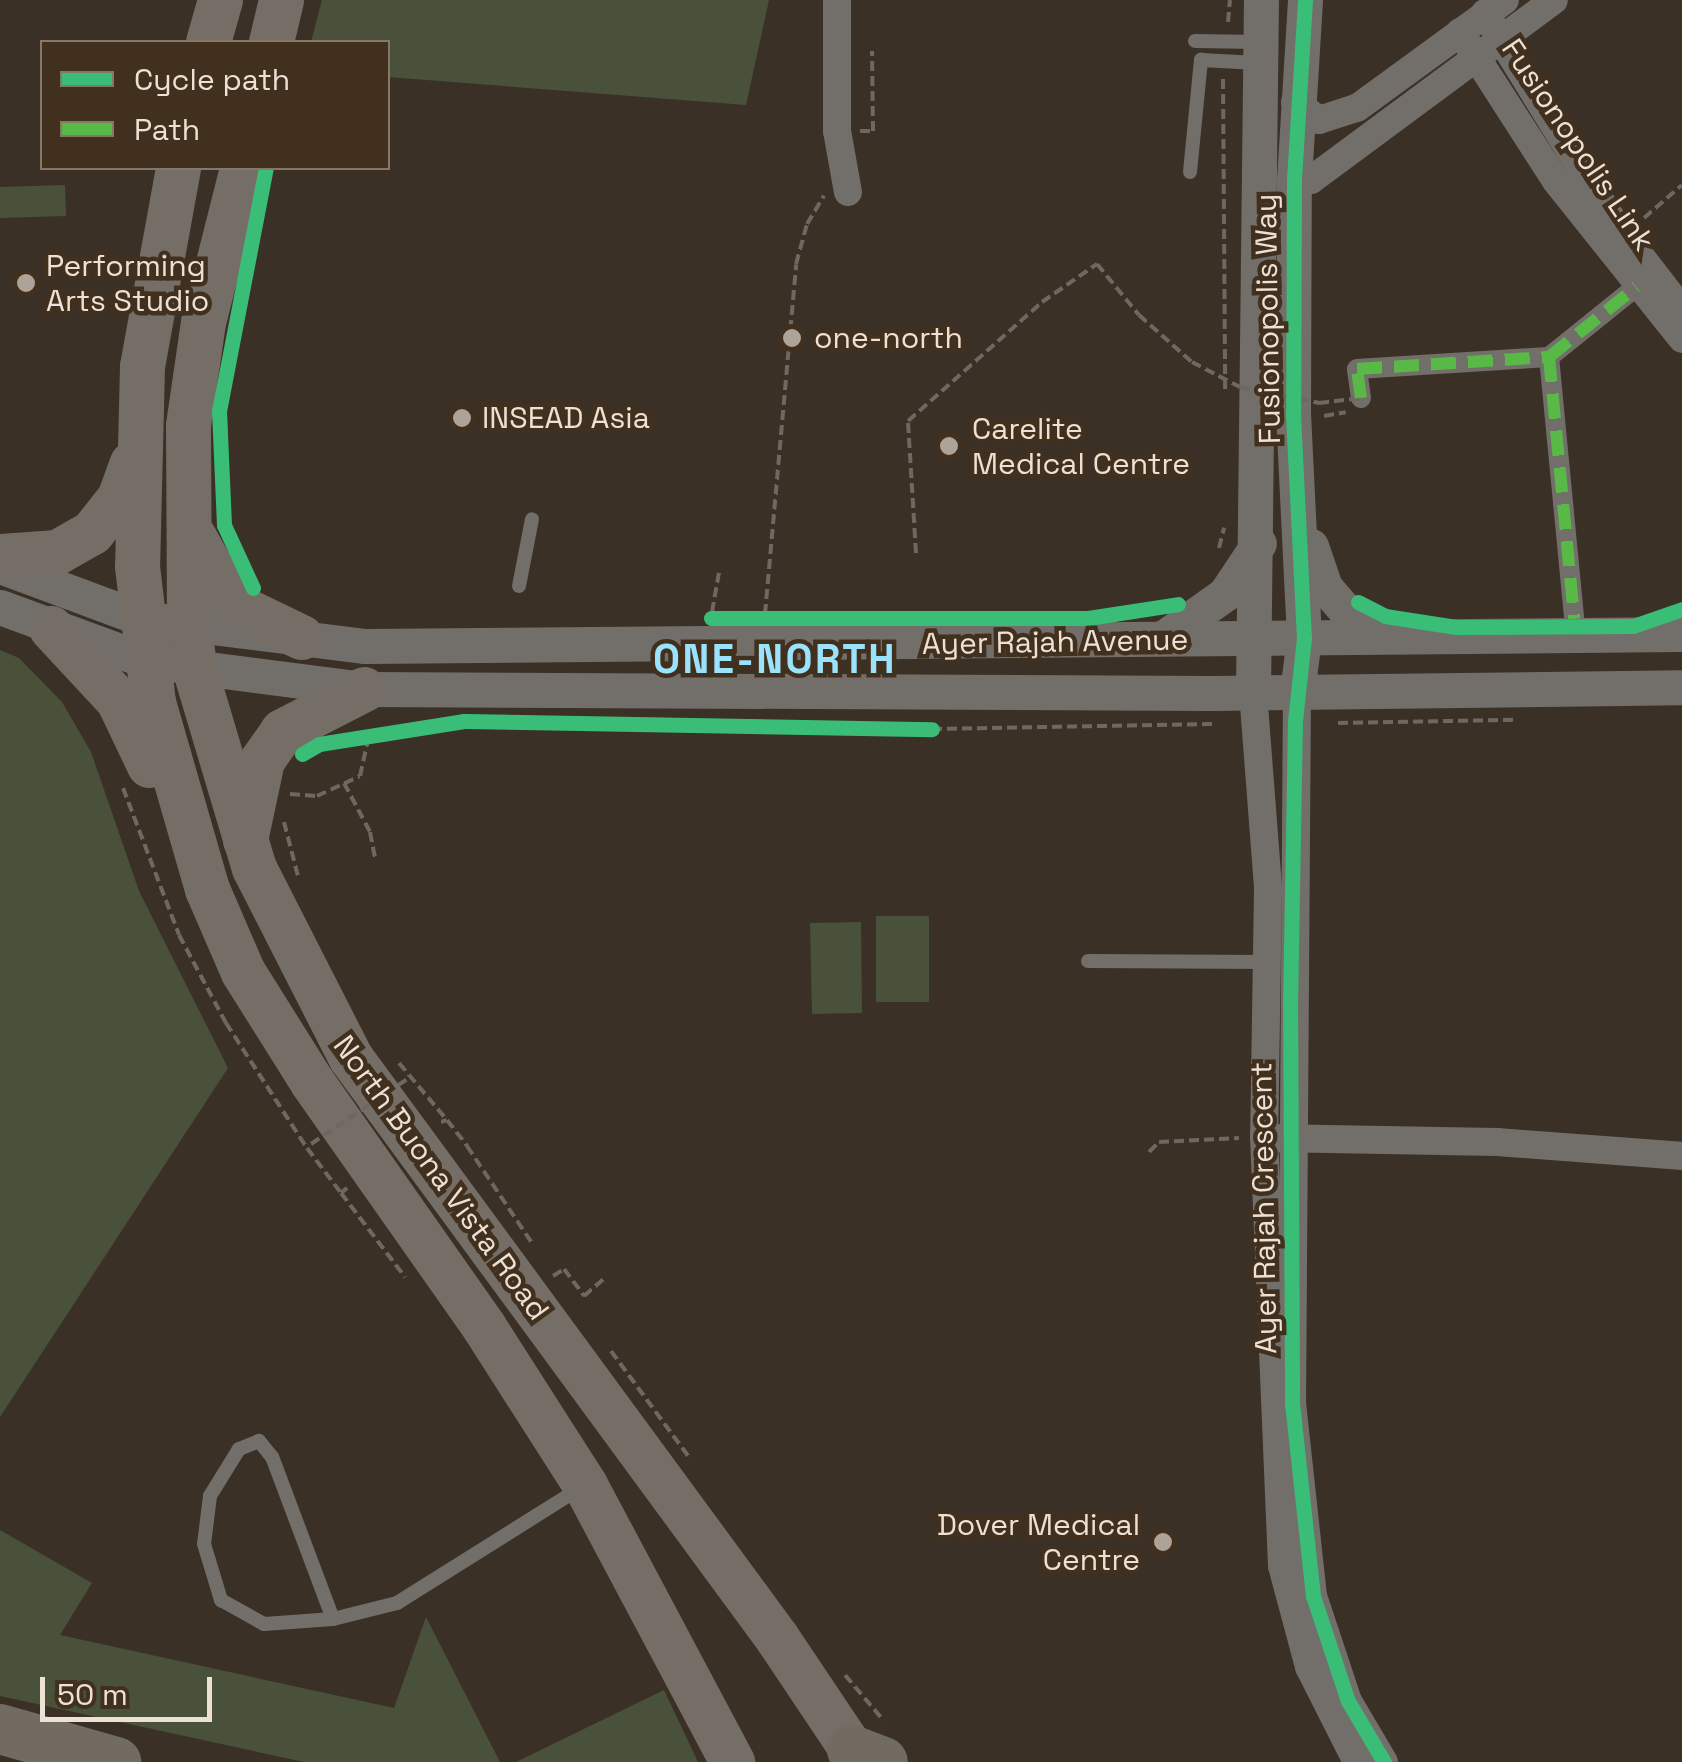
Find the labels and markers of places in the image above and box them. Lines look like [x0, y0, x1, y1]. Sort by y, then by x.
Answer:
place label: Performing Arts Studio [46, 248, 209, 318]
marker: Performing Arts Studio [15, 272, 37, 294]
place label: one-north [814, 320, 963, 356]
marker: one-north [779, 325, 805, 351]
place label: INSEAD Asia [482, 400, 650, 436]
marker: INSEAD Asia [451, 407, 473, 429]
place label: Carelite Medical Centre [972, 411, 1190, 482]
marker: Carelite Medical Centre [936, 433, 962, 459]
place label: Dover Medical Centre [937, 1507, 1140, 1578]
marker: Dover Medical Centre [1150, 1529, 1176, 1555]

